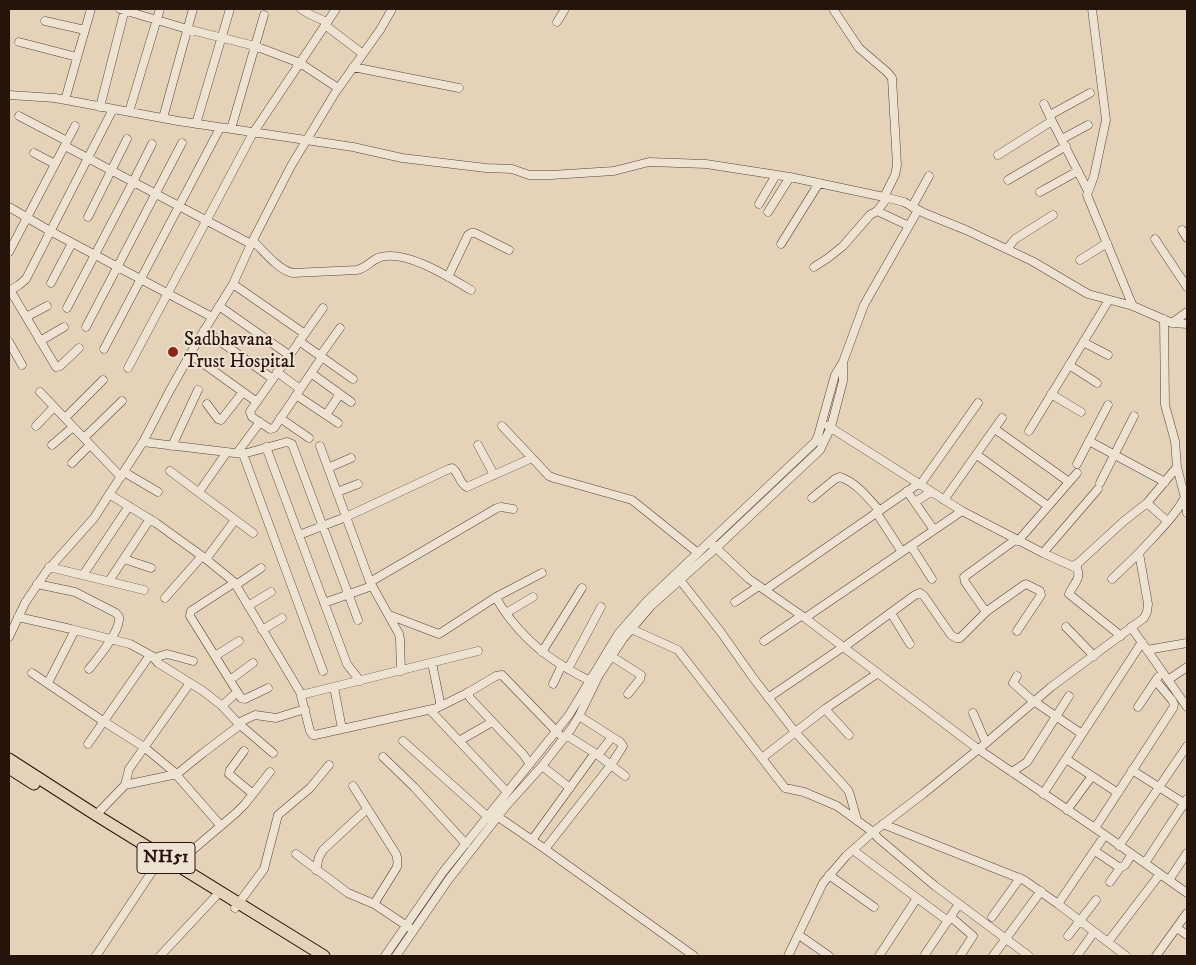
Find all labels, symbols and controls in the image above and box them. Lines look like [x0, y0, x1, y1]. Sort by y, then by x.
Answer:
place label: Sadbhavana Trust Hospital [184, 330, 295, 374]
marker: Sadbhavana Trust Hospital [166, 345, 180, 359]
road number: NH51 [137, 842, 195, 874]

